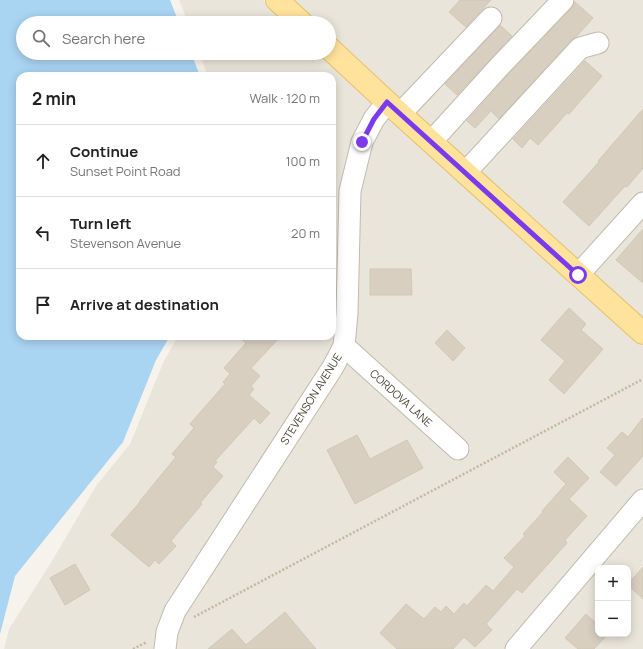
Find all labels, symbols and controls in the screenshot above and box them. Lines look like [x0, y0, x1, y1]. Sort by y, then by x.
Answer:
search box [16, 16, 336, 60]
icon: search [30, 27, 52, 49]
text: Search here [62, 28, 145, 49]
text: 2 min [32, 87, 76, 110]
text: Walk · 120 m [250, 89, 320, 107]
route end [353, 133, 371, 151]
text: Continue [70, 141, 138, 162]
icon: ahead [32, 150, 54, 172]
text: 100 m [285, 152, 320, 170]
text: Sunset Point Road [70, 162, 181, 180]
text: Turn left [70, 213, 132, 234]
icon: left [32, 222, 54, 244]
text: 20 m [291, 224, 320, 242]
text: Stevenson Avenue [70, 234, 181, 252]
route start [569, 266, 587, 284]
icon: arrive [32, 294, 54, 316]
text: Arrive at destination [70, 294, 219, 315]
street label: STEVENSON AVENUE [276, 350, 345, 447]
street label: CORDOVA LANE [367, 366, 436, 430]
map controls [595, 565, 631, 637]
button: + [595, 565, 631, 601]
button: − [595, 601, 631, 637]

